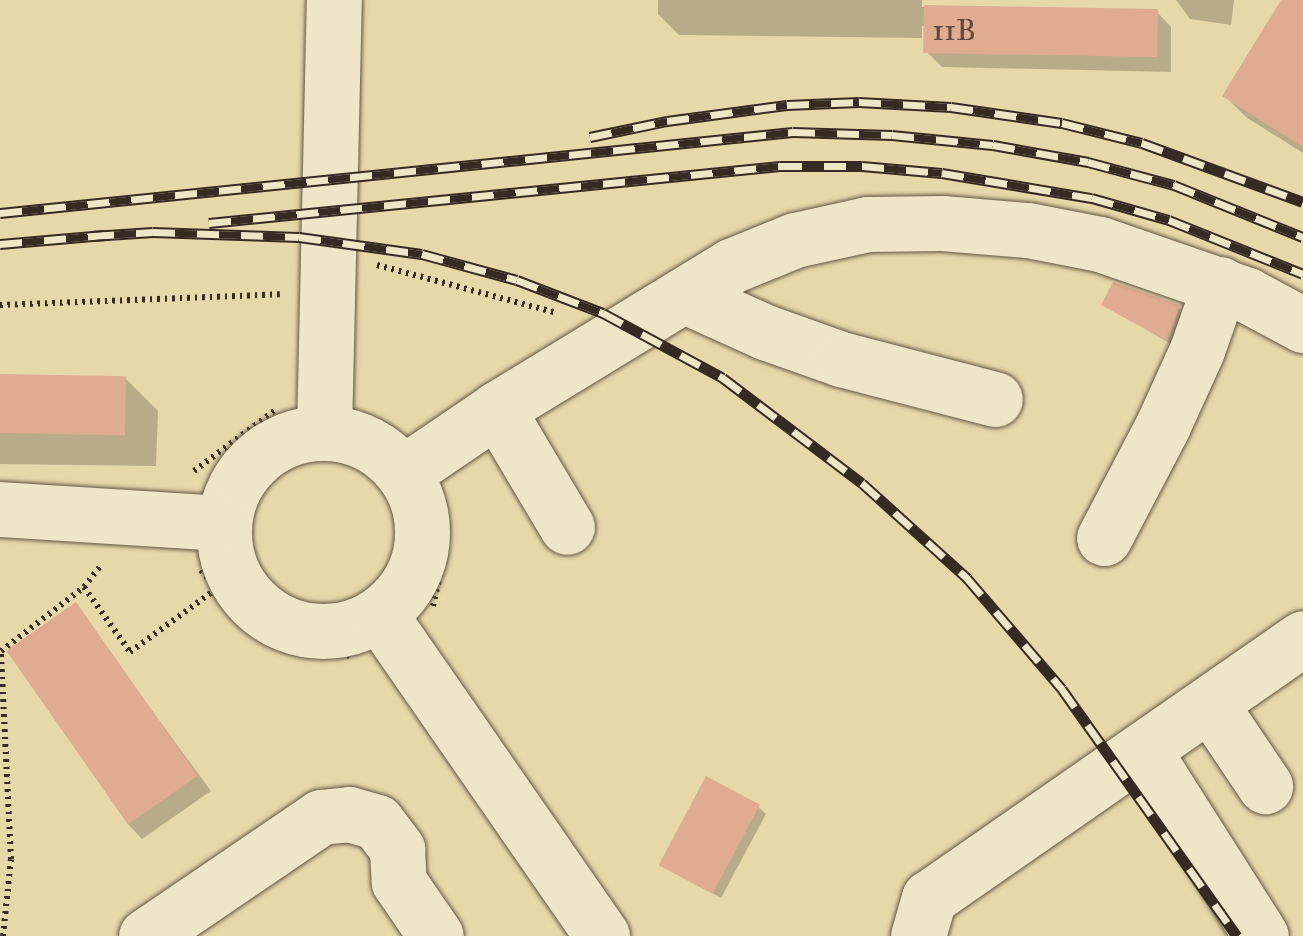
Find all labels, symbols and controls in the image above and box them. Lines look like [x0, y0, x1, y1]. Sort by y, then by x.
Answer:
house number: 11B [932, 12, 976, 48]

